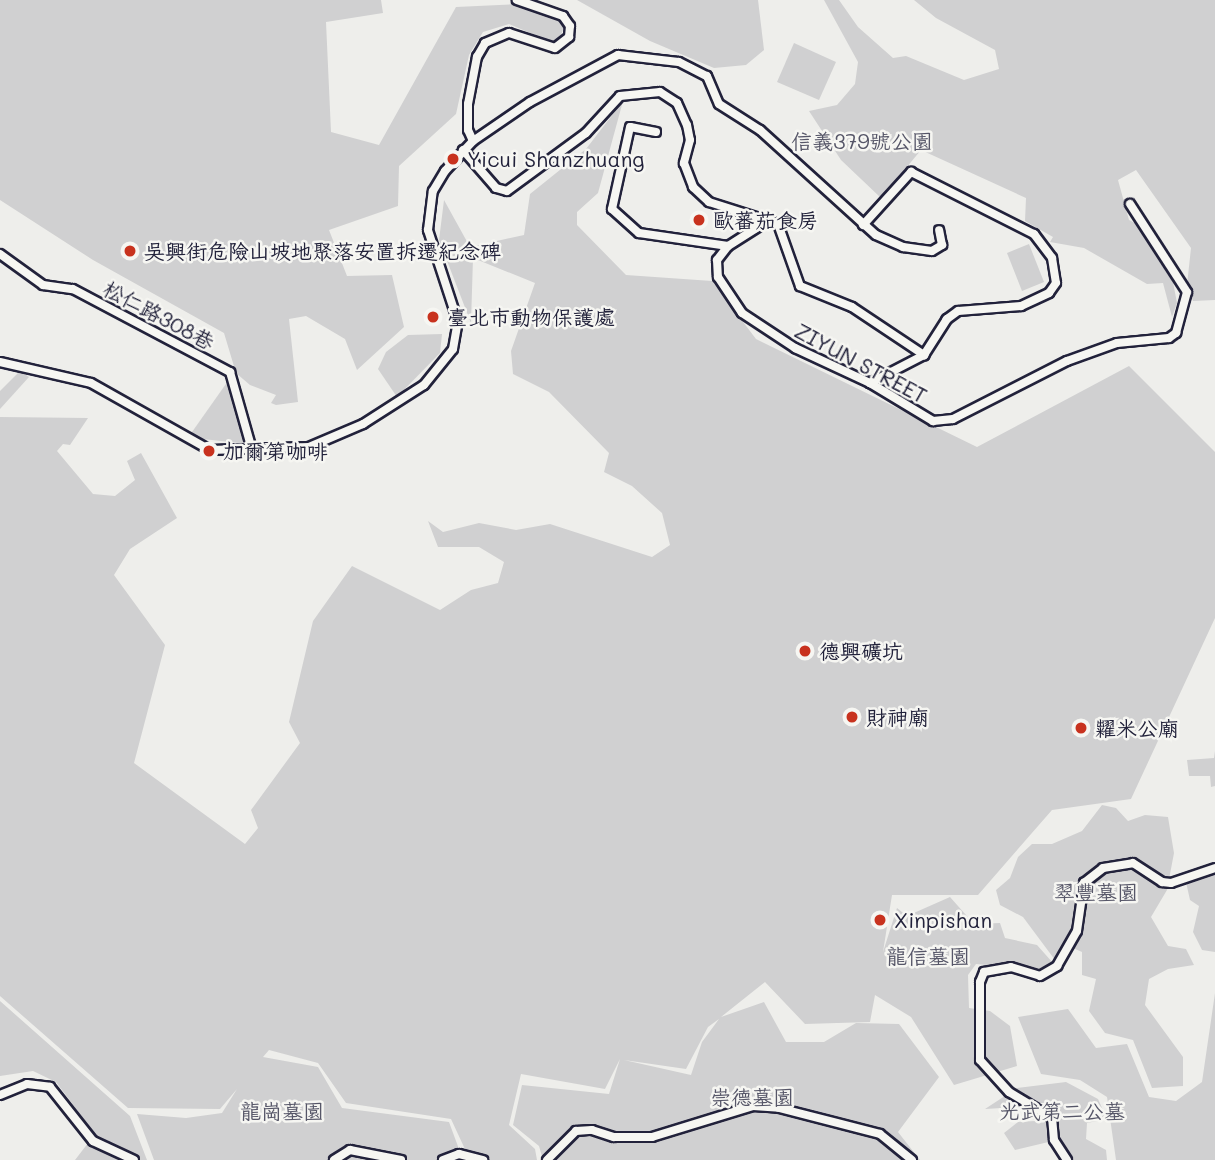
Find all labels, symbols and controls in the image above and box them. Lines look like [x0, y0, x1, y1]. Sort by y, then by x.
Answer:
park label: 信義379號公園 [791, 128, 933, 154]
place label: Yicui Shanzhuang [467, 146, 644, 172]
marker: Yicui Shanzhuang [445, 151, 461, 167]
place label: 歐蕃茄食房 [713, 207, 818, 233]
marker: 歐蕃茄食房 [691, 212, 707, 228]
place label: 吳興街危險山坡地聚落安置拆遷紀念碑 [144, 238, 501, 264]
marker: 吳興街危險山坡地聚落安置拆遷紀念碑 [122, 243, 138, 259]
street label: 松仁路308巷 [99, 275, 219, 355]
place label: 臺北市動物保護處 [447, 304, 615, 330]
marker: 臺北市動物保護處 [425, 309, 441, 325]
street label: ZIYUN STREET [791, 318, 931, 408]
place label: 加爾第咖啡 [223, 438, 328, 464]
marker: 加爾第咖啡 [201, 443, 217, 459]
place label: 德興礦坑 [819, 638, 903, 664]
marker: 德興礦坑 [797, 643, 813, 659]
place label: 財神廟 [866, 704, 929, 730]
marker: 財神廟 [844, 709, 860, 725]
place label: 糶米公廟 [1095, 715, 1179, 741]
marker: 糶米公廟 [1073, 720, 1089, 736]
park label: 翠豐墓園 [1054, 879, 1138, 905]
place label: Xinpishan [894, 907, 992, 933]
marker: Xinpishan [872, 912, 888, 928]
park label: 龍信墓園 [886, 943, 970, 969]
park label: 崇德墓園 [710, 1084, 794, 1110]
park label: 龍崗墓園 [240, 1098, 324, 1124]
park label: 光武第二公墓 [999, 1098, 1125, 1124]

